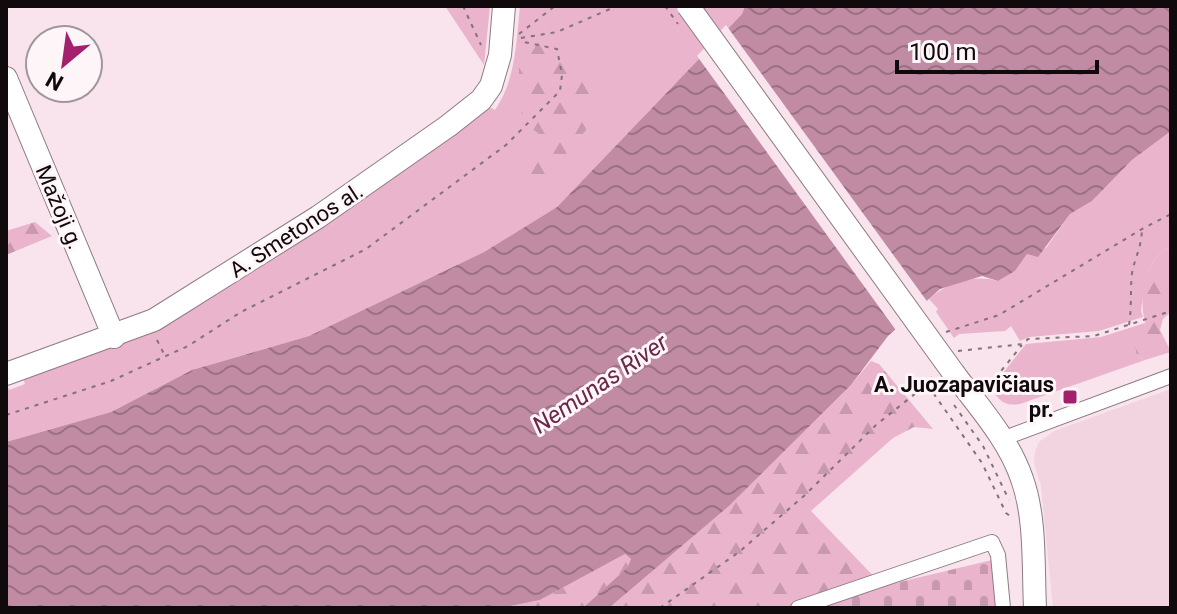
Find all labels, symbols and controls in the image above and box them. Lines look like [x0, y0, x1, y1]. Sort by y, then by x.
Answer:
north arrow [24, 24, 104, 104]
scale bar [897, 24, 1097, 74]
text: 100 m [909, 38, 976, 66]
text: N [42, 66, 67, 96]
street label: Mažoji g. [31, 161, 88, 253]
street label: A. Smetonos al. [225, 178, 368, 283]
water label: Nemunas River [527, 328, 674, 439]
place label: A. Juozapavičiaus pr. [874, 372, 1054, 422]
marker: A. Juozapavičiaus pr. [1061, 388, 1079, 406]

